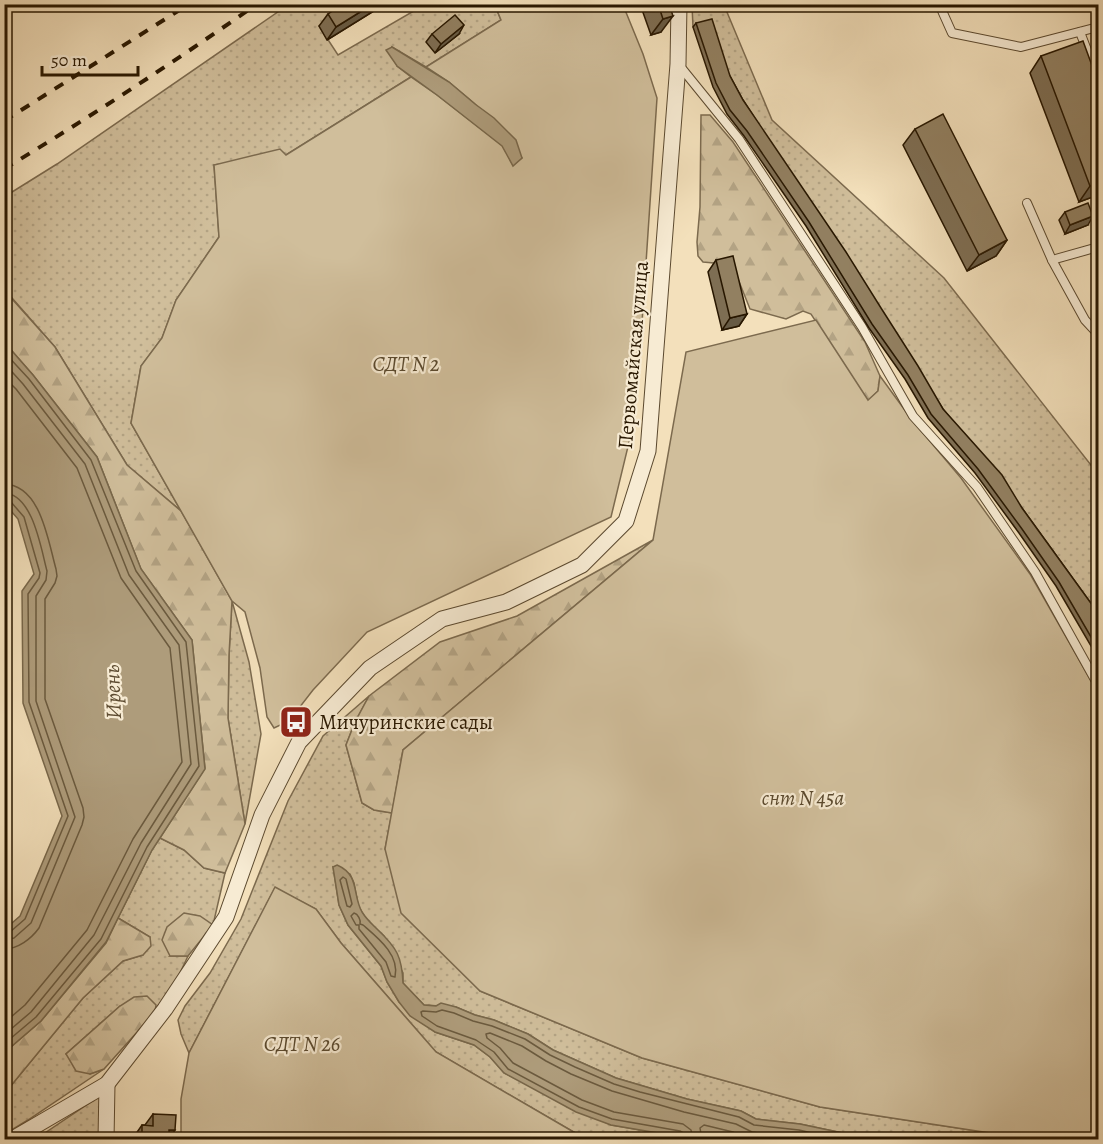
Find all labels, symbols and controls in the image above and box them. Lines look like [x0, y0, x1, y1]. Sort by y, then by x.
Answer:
scale bar [42, 39, 138, 77]
text: 50 m [51, 48, 87, 72]
street label: Первомайская улица [611, 259, 655, 450]
park label: СДТ N 2 [372, 350, 440, 378]
water label: Ирень [97, 664, 129, 720]
bus stop icon: Мичуринские сады [278, 704, 314, 740]
place label: Мичуринские сады [319, 708, 493, 736]
park label: снт N 45а [762, 784, 845, 812]
park label: СДТ N 26 [264, 1030, 340, 1058]

